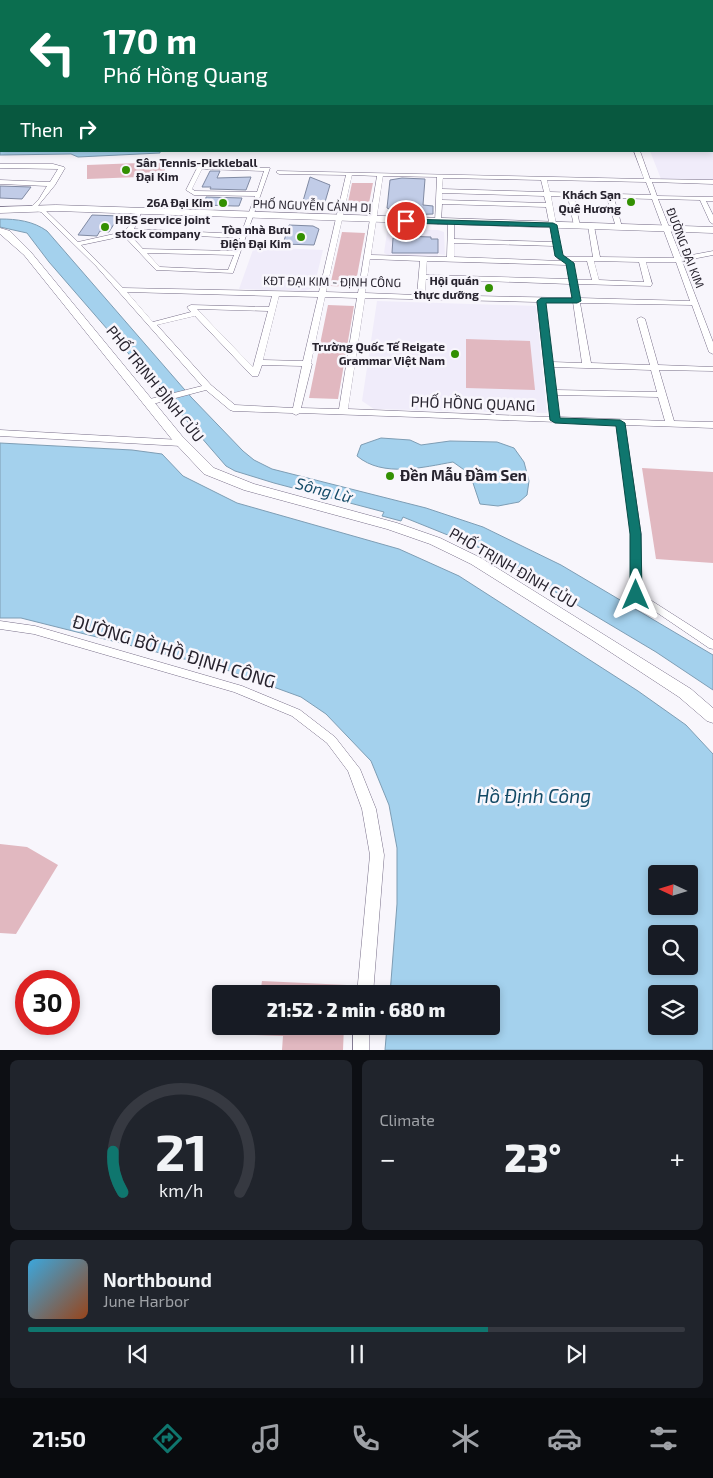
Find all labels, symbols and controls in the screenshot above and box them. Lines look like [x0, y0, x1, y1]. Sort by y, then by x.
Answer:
text: 170 m [103, 19, 197, 61]
icon: left [20, 20, 85, 85]
text: Phố Hồng Quang [103, 61, 268, 87]
icon: right [73, 115, 101, 143]
text: Then [20, 118, 63, 141]
place label: Sân Tennis-Pickleball Đại Kim [136, 155, 257, 183]
marker: Sân Tennis-Pickleball Đại Kim [120, 164, 132, 176]
place label: Khách Sạn Quê Hương [559, 187, 621, 216]
place label: 26A Đại Kim [146, 195, 213, 209]
street label: PHỐ NGUYỄN CẢNH DỊ [252, 195, 372, 215]
marker: Khách Sạn Quê Hương [625, 196, 637, 208]
marker: 26A Đại Kim [217, 197, 229, 209]
pin [385, 200, 427, 242]
street label: ĐƯỜNG ĐẠI KIM [663, 205, 708, 290]
icon: arrive [392, 207, 420, 235]
place label: HBS service joint stock company [115, 212, 210, 241]
marker: HBS service joint stock company [99, 221, 111, 233]
place label: Tòa nhà Bưu Điện Đại Kim [220, 222, 291, 250]
marker: Tòa nhà Bưu Điện Đại Kim [295, 231, 307, 243]
street label: KĐT ĐẠI KIM - ĐỊNH CÔNG [263, 273, 401, 290]
place label: Hội quán thực dưỡng [414, 273, 479, 301]
marker: Hội quán thực dưỡng [483, 282, 495, 294]
street label: PHỐ TRỊNH ĐÌNH CỬU [103, 320, 210, 445]
place label: Trường Quốc Tế Reigate Grammar Việt Nam [312, 339, 445, 367]
marker: Trường Quốc Tế Reigate Grammar Việt Nam [449, 348, 461, 360]
street label: PHỐ HỒNG QUANG [410, 390, 536, 415]
place label: Đền Mẫu Đầm Sen [400, 466, 527, 484]
marker: Đền Mẫu Đầm Sen [384, 470, 396, 482]
water label: Sông Lừ [294, 473, 356, 507]
street label: PHỐ TRỊNH ĐÌNH CỬU [446, 521, 582, 611]
position arrow [609, 568, 661, 620]
street label: ĐƯỜNG BỜ HỒ ĐỊNH CÔNG [70, 610, 279, 692]
water label: Hồ Định Công [477, 784, 591, 807]
north arrow [648, 865, 698, 915]
map controls [648, 865, 698, 1035]
button: search [648, 925, 698, 975]
speed limit sign: 30 [15, 970, 80, 1035]
button: layers [648, 985, 698, 1035]
text: 21:52 · 2 min · 680 m [267, 998, 445, 1021]
text: Climate [380, 1110, 435, 1129]
text: 21 [154, 1119, 207, 1181]
text: 23° [504, 1134, 561, 1180]
text: − [380, 1141, 396, 1175]
text: + [670, 1141, 685, 1175]
text: km/h [159, 1179, 203, 1201]
text: Northbound [103, 1268, 212, 1291]
text: June Harbor [103, 1291, 190, 1310]
icon: previous [124, 1340, 152, 1368]
icon: pause [343, 1340, 371, 1368]
icon: next [562, 1340, 590, 1368]
icon: directions [150, 1421, 185, 1456]
icon: music [249, 1421, 284, 1456]
icon: phone [348, 1421, 383, 1456]
icon: climate [448, 1421, 483, 1456]
icon: car [547, 1421, 582, 1456]
icon: filters [646, 1421, 681, 1456]
text: 21:50 [32, 1425, 86, 1451]

